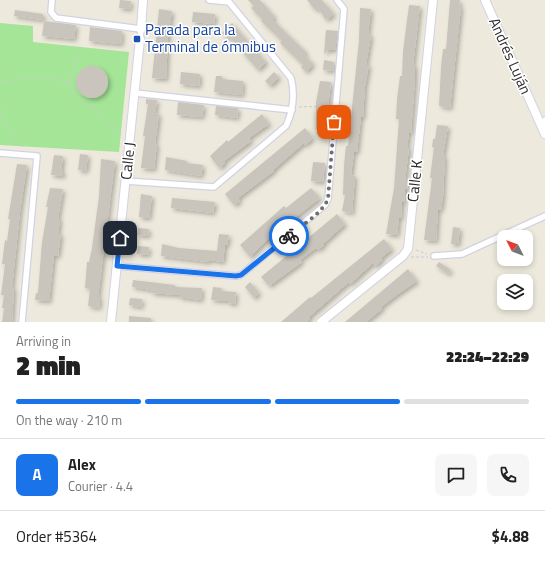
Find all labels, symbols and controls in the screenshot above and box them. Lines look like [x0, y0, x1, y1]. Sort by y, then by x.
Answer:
street label: Andrés Luján [483, 14, 538, 98]
place label: Parada para la Terminal de ómnibus [145, 18, 276, 58]
marker: Parada para la Terminal de ómnibus [132, 34, 142, 44]
pin [317, 105, 351, 139]
icon: bag [323, 111, 345, 133]
street label: Calle J [114, 141, 141, 181]
street label: Calle K [401, 158, 428, 203]
courier [269, 216, 309, 256]
pin [103, 221, 137, 255]
icon: bike [278, 225, 300, 247]
icon: home [109, 227, 131, 249]
north arrow [497, 230, 533, 266]
map controls [497, 230, 533, 310]
button: layers [497, 274, 533, 310]
text: Arriving in [16, 331, 71, 351]
text: 22:24–22:29 [446, 345, 529, 368]
text: 2 min [16, 346, 81, 385]
text: On the way · 210 m [16, 410, 122, 430]
text: Alex [68, 453, 96, 476]
button: chat [435, 454, 477, 496]
button: phone [487, 454, 529, 496]
text: A [32, 463, 42, 486]
text: Courier · 4.4 [68, 476, 133, 496]
text: Order #5364 [16, 525, 97, 548]
text: $4.88 [492, 525, 529, 548]

